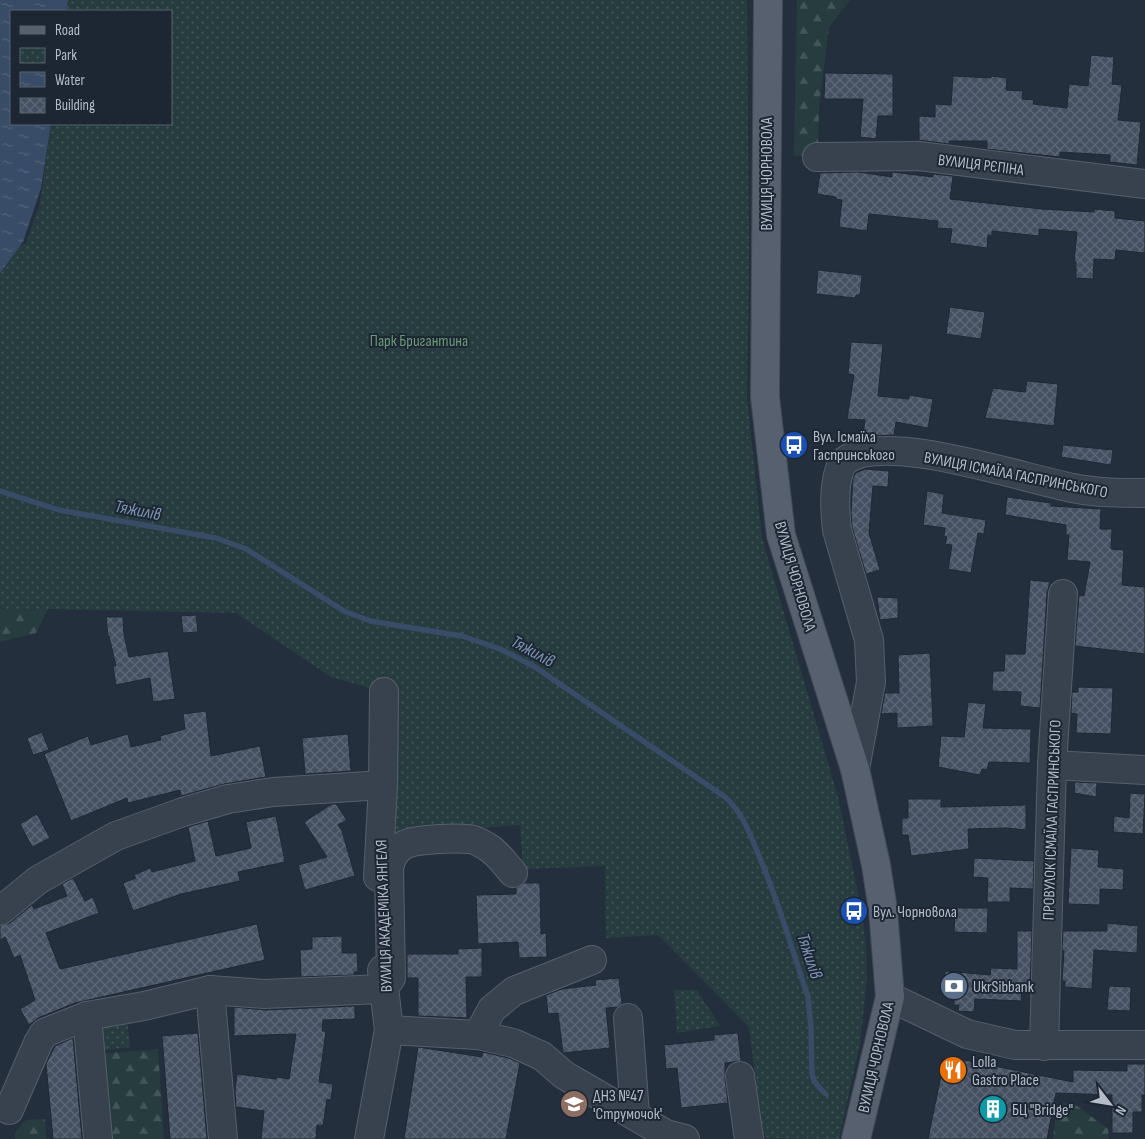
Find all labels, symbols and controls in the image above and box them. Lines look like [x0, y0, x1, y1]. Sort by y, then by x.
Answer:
legend [10, 10, 172, 125]
text: Road [55, 21, 80, 40]
text: Park [55, 46, 77, 65]
text: Water [55, 71, 86, 90]
text: Building [55, 96, 95, 115]
street label: ВУЛИЦЯ ЧОРНОВОЛА [758, 117, 777, 231]
street label: ВУЛИЦЯ РЄПІНА [937, 151, 1025, 180]
park label: Парк Бригантина [370, 332, 468, 351]
place label: Вул. Ісмаїла Гаспринського [813, 428, 895, 465]
bus stop icon: Вул. Ісмаїла Гаспринського [779, 430, 809, 460]
street label: ВУЛИЦЯ ІСМАЇЛА ГАСПРИНСЬКОГО [922, 448, 1109, 503]
water label: Тяжилів [113, 496, 163, 525]
street label: ВУЛИЦЯ ЧОРНОВОЛА [770, 519, 819, 634]
water label: Тяжилів [507, 631, 559, 672]
street label: ПРОВУЛОК ІСМАЇЛА ГАСПРИНСЬКОГО [1040, 719, 1065, 921]
street label: ВУЛИЦЯ АКАДЕМІКА ЯНГЕЛЯ [372, 839, 397, 993]
bus stop icon: Вул. Чорновола [839, 896, 869, 926]
place label: Вул. Чорновола [873, 903, 957, 922]
water label: Тяжилів [792, 931, 827, 982]
bank icon: UkrSibbank [939, 971, 969, 1001]
place label: UkrSibbank [973, 978, 1034, 997]
street label: ВУЛИЦЯ ЧОРНОВОЛА [854, 1000, 898, 1115]
place label: Lolla Gastro Place [972, 1053, 1039, 1090]
restaurant icon: Lolla Gastro Place [938, 1055, 968, 1085]
north arrow [1085, 1079, 1135, 1129]
place label: ДНЗ №47 'Струмочок' [593, 1087, 662, 1124]
school or university icon: ДНЗ №47 'Струмочок' [559, 1089, 589, 1119]
building icon: БЦ "Bridge" [978, 1094, 1008, 1124]
place label: БЦ "Bridge" [1012, 1101, 1073, 1120]
text: N [1112, 1103, 1130, 1118]

